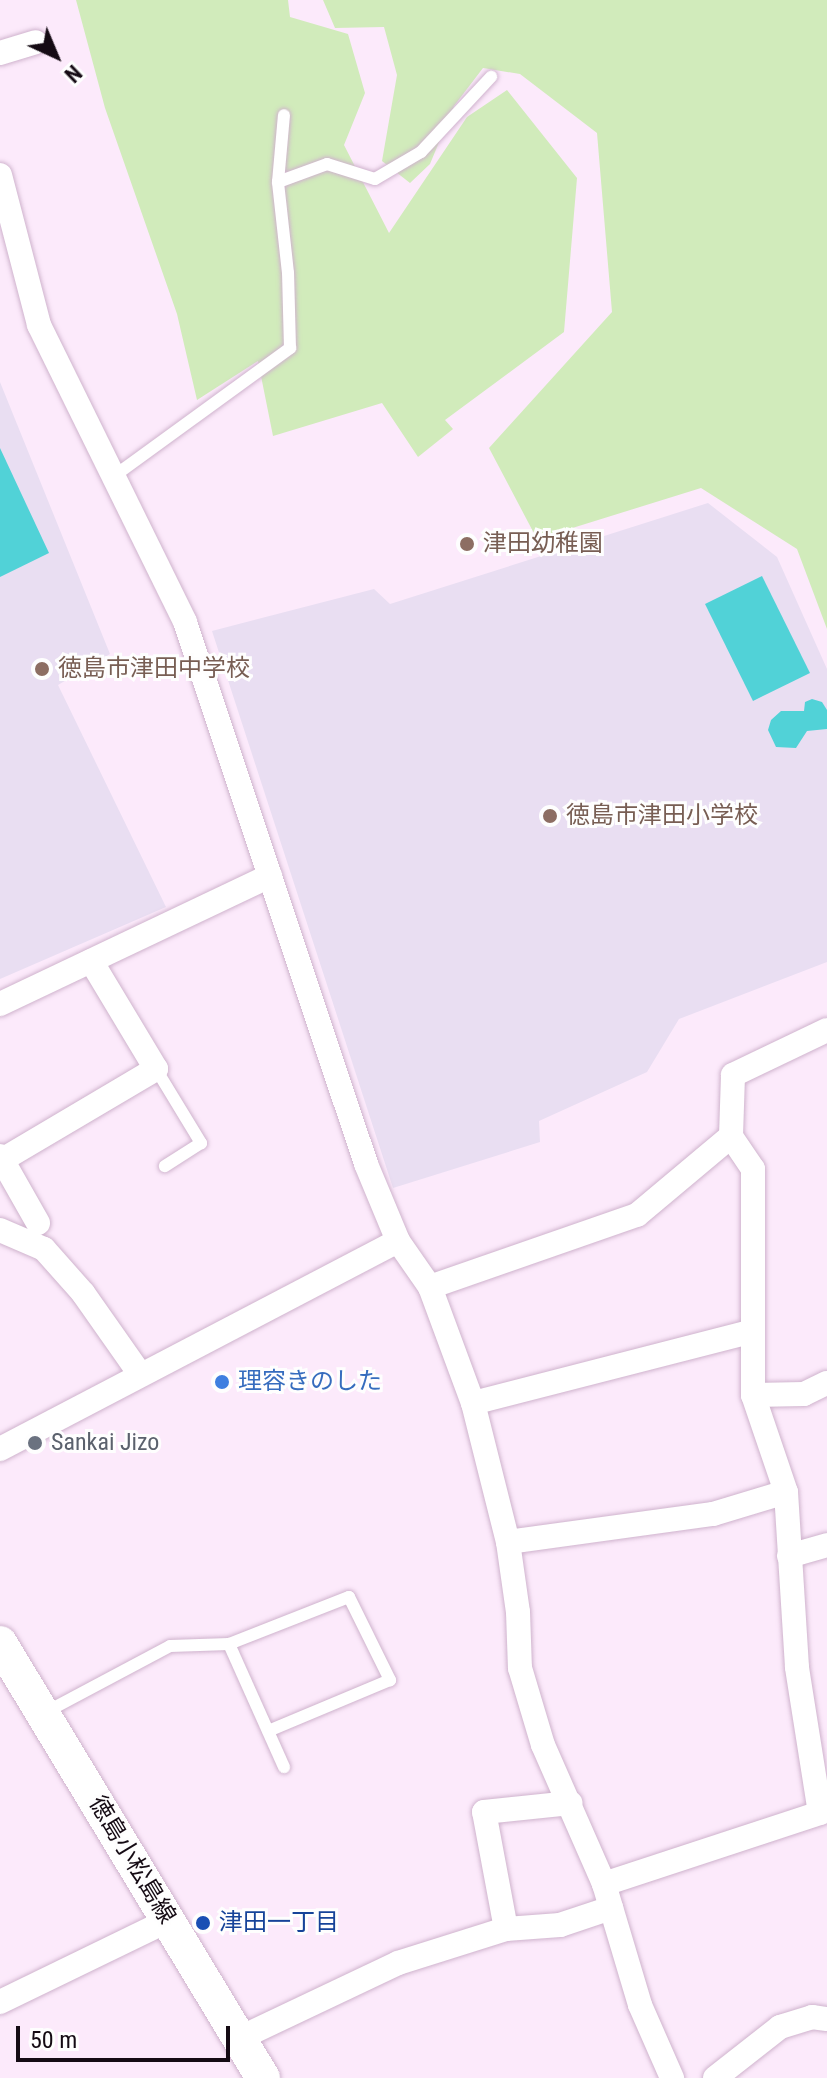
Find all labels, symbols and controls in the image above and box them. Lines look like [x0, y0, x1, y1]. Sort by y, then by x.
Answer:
north arrow [16, 16, 96, 96]
text: N [59, 60, 87, 87]
place label: 津田幼稚園 [483, 530, 603, 558]
marker: 津田幼稚園 [458, 535, 476, 553]
place label: 徳島市津田中学校 [58, 655, 250, 683]
marker: 徳島市津田中学校 [33, 660, 51, 678]
place label: 徳島市津田小学校 [566, 802, 758, 830]
marker: 徳島市津田小学校 [541, 807, 559, 825]
place label: 理容きのした [238, 1368, 382, 1396]
marker: 理容きのした [213, 1373, 231, 1391]
place label: Sankai Jizo [51, 1429, 159, 1457]
marker: Sankai Jizo [26, 1434, 44, 1452]
street label: 徳島小松島線 [83, 1791, 181, 1929]
place label: 津田一丁目 [219, 1909, 339, 1937]
marker: 津田一丁目 [194, 1914, 212, 1932]
scale bar [20, 2010, 234, 2060]
text: 50 m [30, 2026, 77, 2054]

